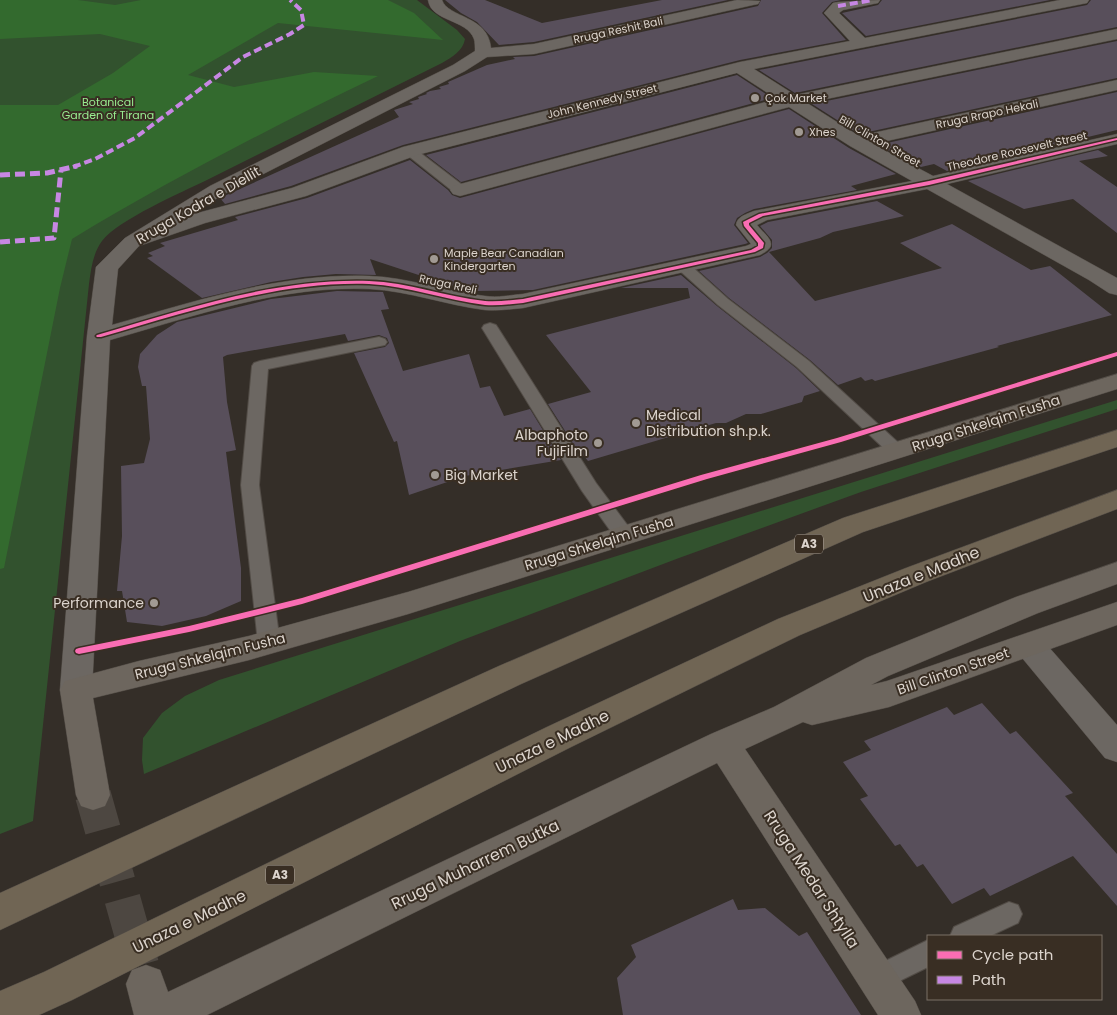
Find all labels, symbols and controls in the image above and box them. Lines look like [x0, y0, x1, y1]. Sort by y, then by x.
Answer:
street label: Rruga Reshit Bali [572, 13, 665, 47]
street label: John Kennedy Street [545, 80, 659, 122]
place label: Çok Market [765, 90, 827, 106]
marker: Çok Market [749, 92, 761, 104]
park label: Botanical Garden of Tirana [62, 94, 154, 123]
street label: Rruga Rrapo Hekali [934, 95, 1040, 133]
street label: Bill Clinton Street [836, 111, 924, 171]
place label: Xhes [809, 124, 836, 140]
marker: Xhes [793, 126, 805, 138]
street label: Theodore Roosevelt Street [945, 127, 1089, 175]
street label: Rruga Kodra e Diellit [132, 161, 264, 249]
place label: Maple Bear Canadian Kindergarten [444, 245, 564, 274]
marker: Maple Bear Canadian Kindergarten [428, 253, 440, 265]
street label: Rruga Rreli [418, 270, 479, 298]
street label: Rruga Shkelqim Fusha [909, 390, 1063, 456]
place label: Medical Distribution sh.p.k. [646, 405, 771, 441]
marker: Medical Distribution sh.p.k. [630, 417, 642, 429]
place label: Albaphoto FujiFilm [515, 425, 588, 461]
marker: Albaphoto FujiFilm [592, 437, 604, 449]
place label: Big Market [445, 465, 518, 485]
marker: Big Market [429, 469, 441, 481]
street label: Rruga Shkelqim Fusha [522, 511, 676, 575]
road number: A3 [795, 534, 823, 554]
street label: Unaza e Madhe [859, 541, 983, 608]
place label: Performance [53, 593, 144, 613]
marker: Performance [148, 597, 160, 609]
street label: Rruga Shkelqim Fusha [133, 628, 287, 684]
street label: Bill Clinton Street [894, 642, 1012, 700]
street label: Unaza e Madhe [491, 704, 613, 779]
street label: Rruga Medar Shtylla [758, 806, 865, 953]
street label: Rruga Muharrem Butka [387, 814, 563, 915]
road number: A3 [266, 866, 294, 884]
street label: Unaza e Madhe [128, 884, 250, 959]
legend [927, 935, 1102, 1000]
text: Cycle path [972, 944, 1053, 965]
text: Path [972, 969, 1006, 990]

